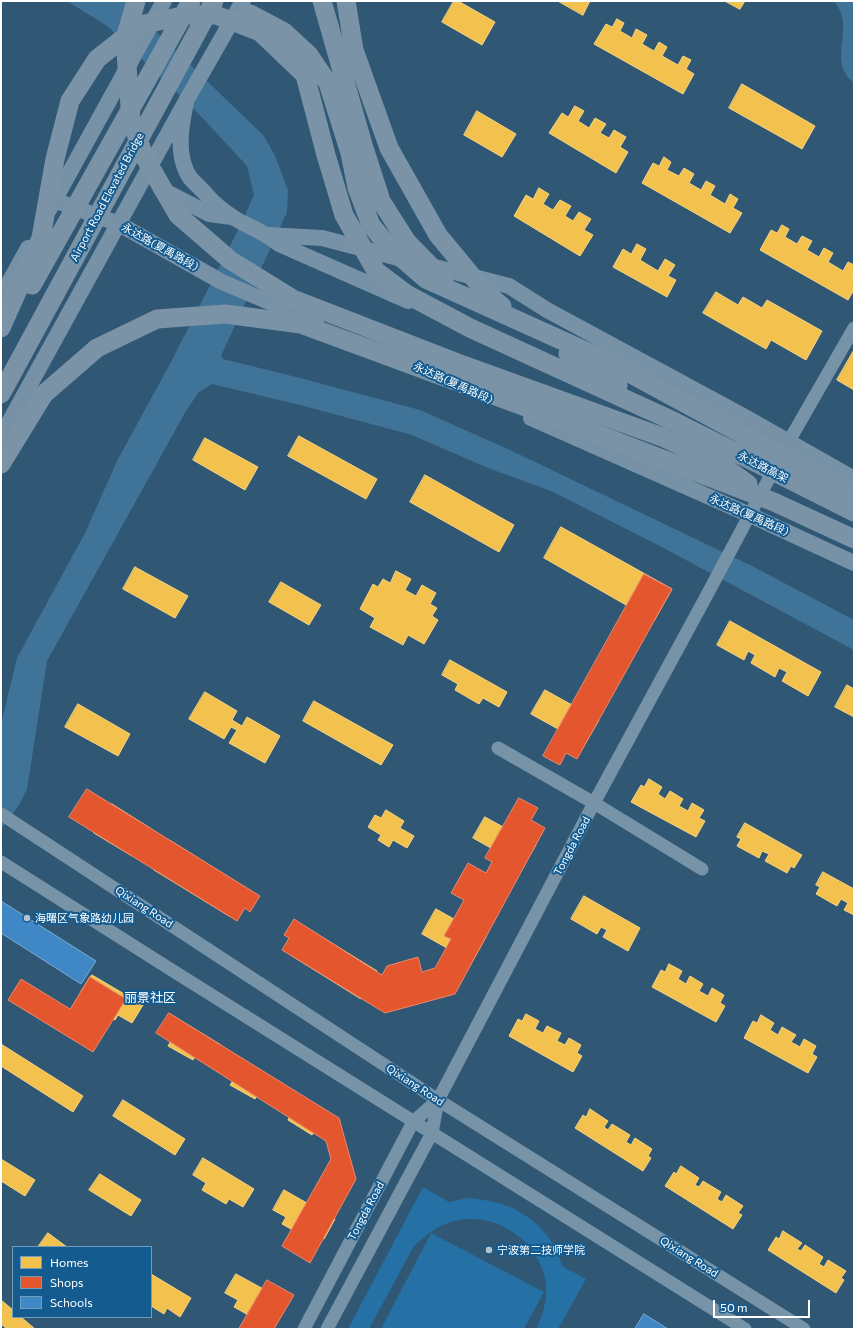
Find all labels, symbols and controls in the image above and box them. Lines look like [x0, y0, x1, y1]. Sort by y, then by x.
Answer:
street label: Airport Road Elevated Bridge [67, 130, 147, 264]
street label: 永达路(夏禹路段) [119, 221, 201, 273]
street label: 永达路(夏禹路段) [411, 360, 495, 406]
street label: 永达路高架 [736, 449, 790, 485]
street label: 永达路(夏禹路段) [707, 492, 791, 538]
street label: Tongda Road [551, 814, 593, 878]
street label: Qixiang Road [113, 883, 175, 931]
place label: 海曙区气象路幼儿园 [35, 911, 134, 925]
marker: 海曙区气象路幼儿园 [22, 913, 32, 923]
district label: 丽景社区 [124, 990, 176, 1006]
street label: Qixiang Road [384, 1061, 446, 1109]
street label: Tongda Road [345, 1179, 387, 1243]
street label: Qixiang Road [657, 1234, 721, 1280]
place label: 宁波第二技师学院 [497, 1243, 585, 1257]
marker: 宁波第二技师学院 [484, 1245, 494, 1255]
legend [12, 1246, 152, 1318]
text: Homes [50, 1255, 88, 1269]
text: Shops [50, 1275, 84, 1289]
scale bar [715, 1292, 812, 1318]
text: Schools [50, 1295, 93, 1309]
text: 50 m [720, 1300, 748, 1314]

